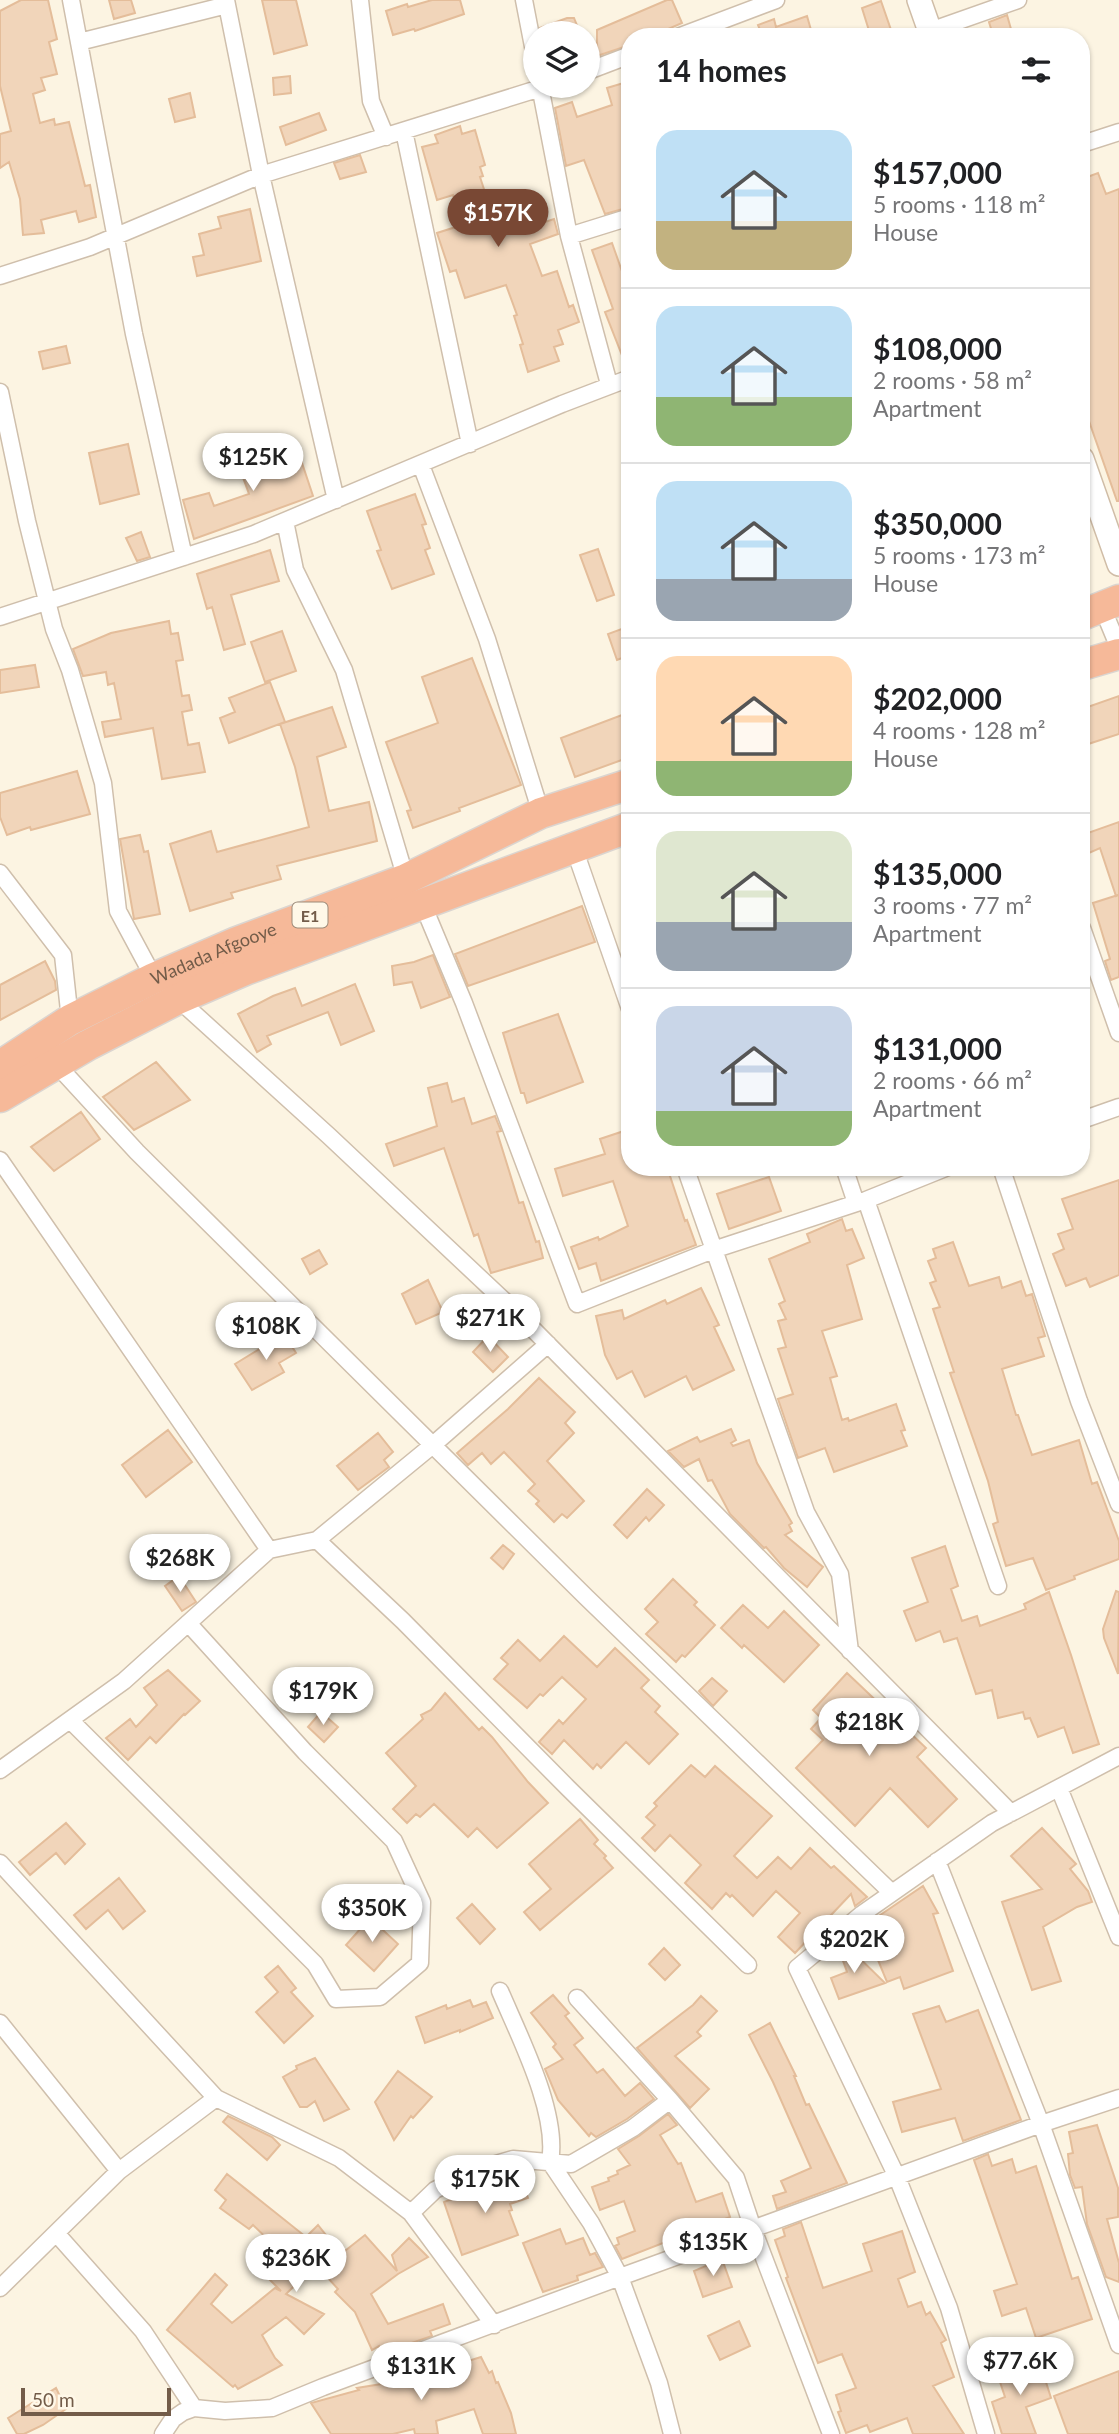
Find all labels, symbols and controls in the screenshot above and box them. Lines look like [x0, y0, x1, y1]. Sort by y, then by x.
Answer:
map controls [523, 21, 600, 98]
button: layers [523, 21, 600, 98]
icon: filters [1017, 51, 1055, 89]
text: 14 homes [656, 52, 787, 88]
text: $157,000 [873, 154, 1002, 190]
icon: home [712, 158, 796, 242]
pin: $157K [449, 190, 547, 249]
text: 5 rooms · 118 m² [873, 190, 1045, 218]
text: $157K [463, 198, 533, 226]
text: House [873, 218, 938, 246]
text: $108,000 [873, 330, 1002, 366]
icon: home [712, 334, 796, 418]
text: 2 rooms · 58 m² [873, 366, 1032, 394]
text: Apartment [873, 394, 981, 422]
pin: $125K [204, 434, 302, 493]
text: $125K [218, 442, 288, 470]
text: $350,000 [873, 505, 1002, 541]
icon: home [712, 509, 796, 593]
text: 5 rooms · 173 m² [873, 541, 1045, 569]
text: House [873, 569, 938, 597]
text: $202,000 [873, 680, 1002, 716]
icon: home [712, 684, 796, 768]
text: 4 rooms · 128 m² [873, 716, 1045, 744]
text: House [873, 744, 938, 772]
text: $135,000 [873, 855, 1002, 891]
icon: home [712, 859, 796, 943]
text: 3 rooms · 77 m² [873, 891, 1032, 919]
road number: E1 [292, 903, 328, 928]
street label: Wadada Afgooye [147, 917, 279, 989]
text: Apartment [873, 919, 981, 947]
text: $131,000 [873, 1030, 1002, 1066]
icon: home [712, 1034, 796, 1118]
text: 2 rooms · 66 m² [873, 1066, 1032, 1094]
text: Apartment [873, 1094, 981, 1122]
pin: $271K [441, 1294, 539, 1354]
pin: $108K [217, 1302, 315, 1362]
text: $271K [455, 1303, 525, 1331]
text: $108K [231, 1311, 301, 1339]
pin: $268K [131, 1534, 229, 1594]
text: $268K [145, 1543, 215, 1571]
pin: $179K [274, 1668, 372, 1727]
text: $179K [288, 1676, 358, 1704]
pin: $218K [820, 1698, 918, 1758]
text: $218K [834, 1707, 904, 1735]
pin: $350K [323, 1884, 421, 1944]
text: $350K [337, 1893, 407, 1921]
pin: $202K [805, 1916, 903, 1975]
text: $202K [819, 1924, 889, 1952]
pin: $175K [436, 2156, 534, 2215]
text: $175K [450, 2164, 520, 2192]
pin: $135K [664, 2218, 762, 2278]
text: $135K [678, 2227, 748, 2255]
pin: $236K [247, 2234, 345, 2294]
text: $236K [261, 2243, 331, 2271]
pin: $77.6K [963, 2338, 1077, 2397]
pin: $131K [372, 2342, 470, 2402]
text: $77.6K [983, 2346, 1057, 2374]
text: $131K [386, 2351, 456, 2379]
scale bar [21, 2385, 172, 2417]
text: 50 m [32, 2388, 75, 2411]

